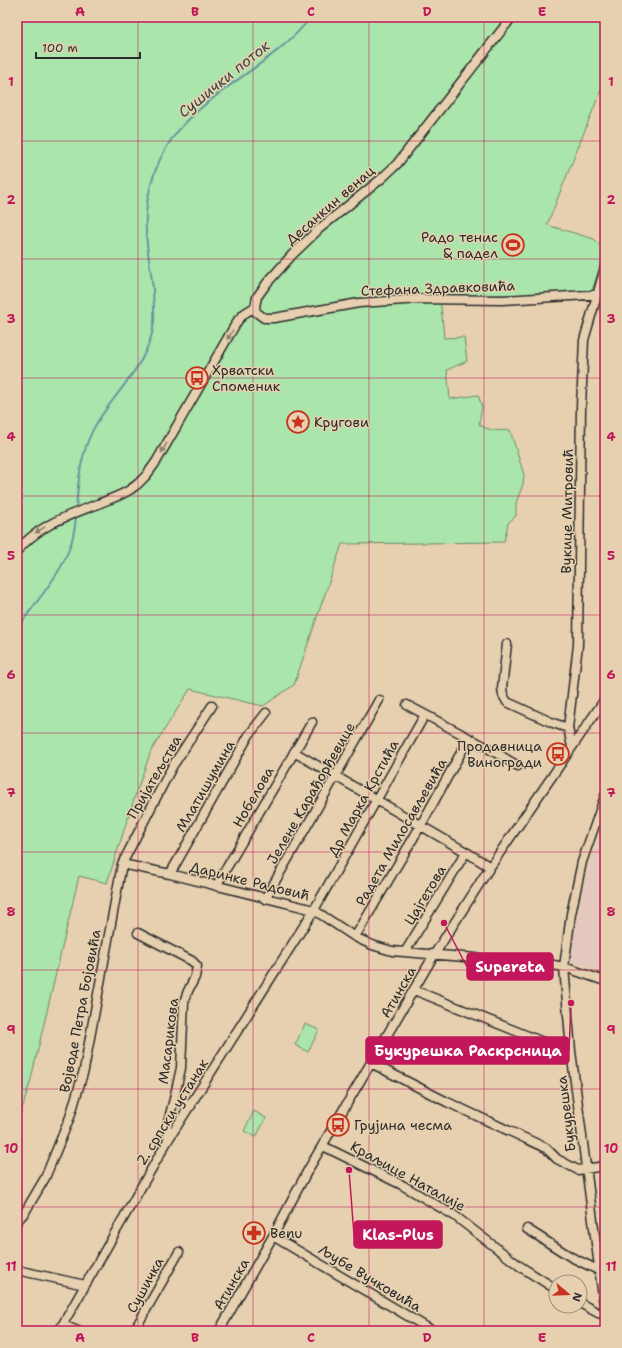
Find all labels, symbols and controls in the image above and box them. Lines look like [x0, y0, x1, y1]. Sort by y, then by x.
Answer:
text: A [75, 3, 85, 20]
text: B [191, 3, 199, 20]
text: C [307, 3, 315, 20]
text: D [422, 3, 432, 20]
text: E [538, 3, 547, 20]
scale bar [36, 34, 140, 60]
water label: Сушички поток [174, 35, 275, 122]
text: 100 m [42, 40, 78, 56]
text: 1 [8, 73, 14, 90]
text: 1 [608, 73, 614, 90]
street label: Десанкин венац [282, 161, 378, 249]
text: 2 [6, 191, 16, 208]
text: 2 [606, 191, 616, 208]
place label: Радо тенис & падел [421, 228, 498, 262]
sports icon: Радо тенис & падел [500, 232, 526, 258]
street label: Стефана Здравковића [361, 276, 516, 300]
text: 3 [6, 310, 16, 327]
text: 3 [606, 310, 616, 327]
one-way arrow [226, 329, 233, 341]
place label: Хрватски Споменик [212, 361, 281, 395]
bus stop icon: Хрватски Споменик [184, 365, 210, 391]
place icon: Кругови [285, 409, 311, 435]
place label: Кругови [314, 413, 369, 431]
text: 4 [6, 428, 16, 445]
text: 4 [606, 428, 616, 445]
one-way arrow [161, 442, 168, 454]
street label: Вукице Митровић [557, 448, 577, 574]
one-way arrow [34, 526, 46, 533]
text: 5 [7, 547, 15, 564]
text: 5 [607, 547, 615, 564]
text: 6 [6, 666, 16, 683]
text: 6 [606, 666, 616, 683]
street label: Јелене Карађорђевице [263, 719, 359, 867]
street label: Пријатељства [123, 732, 185, 822]
street label: Др Марка Крстића [323, 736, 403, 860]
street label: Млатишумина [171, 737, 239, 835]
place label: Продавница Виногради [457, 737, 542, 771]
bus stop icon: Продавница Виногради [545, 741, 571, 767]
street label: Радета Милосављевића [351, 755, 451, 909]
street label: Нобелова [228, 763, 278, 831]
text: 7 [6, 784, 16, 801]
text: 7 [606, 784, 616, 801]
street label: Даринке Радовић [188, 857, 312, 905]
street label: Цајгетова [400, 862, 450, 928]
text: 8 [6, 903, 16, 920]
text: 8 [606, 903, 616, 920]
street label: Војводе Петра Бојовића [55, 928, 105, 1094]
callout: Supereta [467, 953, 553, 980]
text: Supereta [475, 957, 546, 977]
street label: Атинска [376, 963, 420, 1021]
street label: Масарикова [154, 997, 182, 1085]
text: 9 [6, 1021, 16, 1038]
text: 9 [606, 1021, 616, 1038]
callout: Букурешка Раскрсница [366, 1037, 569, 1064]
text: Букурешка Раскрсница [374, 1041, 563, 1061]
street label: 2. српски устанак [132, 1055, 212, 1169]
street label: Букурешка [552, 1075, 580, 1153]
bus stop icon: Грујина чесма [325, 1112, 351, 1138]
place label: Грујина чесма [354, 1116, 452, 1134]
street label: Краљице Наталије [347, 1137, 469, 1215]
text: 10 [4, 1140, 18, 1157]
text: 10 [604, 1140, 618, 1157]
pharmacy icon: Benu [241, 1220, 267, 1246]
callout: Klas-Plus [354, 1221, 442, 1248]
place label: Benu [270, 1224, 302, 1242]
text: Klas-Plus [362, 1225, 434, 1245]
street label: Љубе Вучковића [315, 1240, 425, 1316]
street label: Сушичка [122, 1254, 168, 1316]
street label: Атинска [209, 1255, 253, 1313]
text: 11 [5, 1258, 17, 1275]
text: 11 [605, 1258, 617, 1275]
north arrow [548, 1274, 588, 1314]
text: N [568, 1291, 585, 1304]
text: A [75, 1329, 85, 1346]
text: B [191, 1329, 199, 1346]
text: C [307, 1329, 315, 1346]
text: D [422, 1329, 432, 1346]
text: E [538, 1329, 547, 1346]

